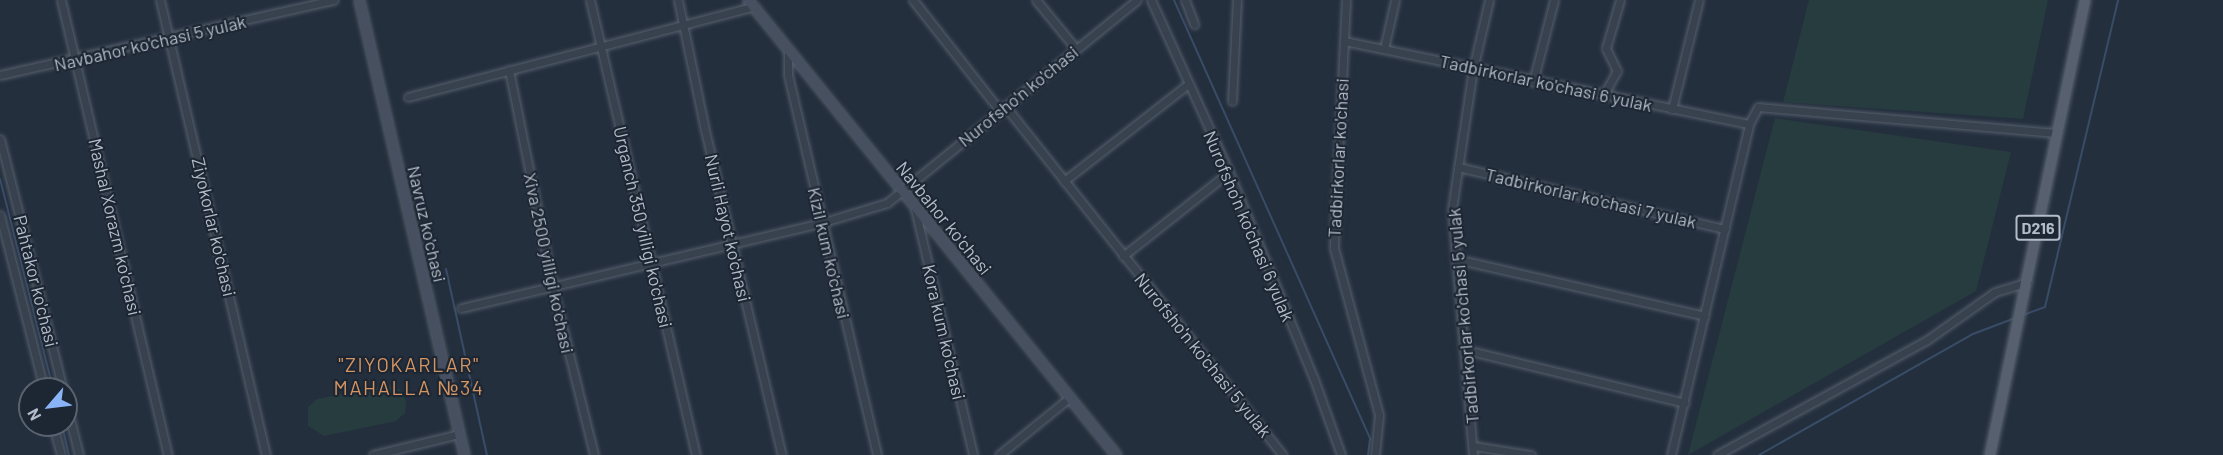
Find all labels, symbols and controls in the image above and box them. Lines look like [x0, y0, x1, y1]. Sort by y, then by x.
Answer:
street label: Navbahor ko'chasi 5 yulak [52, 10, 248, 76]
street label: Nurofsho'n ko'chasi [954, 41, 1082, 151]
street label: Tadbirkorlar ko'chasi 6 yulak [1438, 50, 1654, 116]
street label: Tadbirkorlar ko'chasi [1323, 78, 1353, 238]
street label: Urganch 350 yilligi ko'chasi [609, 124, 677, 330]
street label: Nurofsho'n ko'chasi 6 yulak [1199, 127, 1299, 325]
street label: Mashal Xorazm ko'chasi [84, 136, 146, 318]
street label: Nurli Hayot ko'chasi [701, 152, 755, 304]
street label: Ziyokorlar ko'chasi [187, 155, 241, 299]
street label: Navbahor ko'chasi [892, 157, 996, 279]
street label: Tadbirkorlar ko'chasi 7 yulak [1483, 163, 1699, 233]
street label: Navruz ko'chasi [403, 164, 451, 284]
street label: Xiva 2500 yilligi ko'chasi [519, 171, 579, 355]
street label: Kizil kum ko'chasi [803, 185, 855, 321]
street label: Tadbirkorlar ko'chasi 5 yulak [1443, 207, 1483, 425]
street label: Pahtakor ko'chasi [9, 213, 63, 349]
road number: D216 [2014, 215, 2062, 241]
street label: Kora kum ko'chasi [918, 262, 970, 402]
street label: Nurofsho'n ko'chasi 5 yulak [1130, 268, 1276, 442]
district label: "ZIYOKARLAR" MAHALLA №34 [334, 353, 484, 400]
north arrow [18, 377, 78, 437]
text: N [23, 406, 44, 424]

